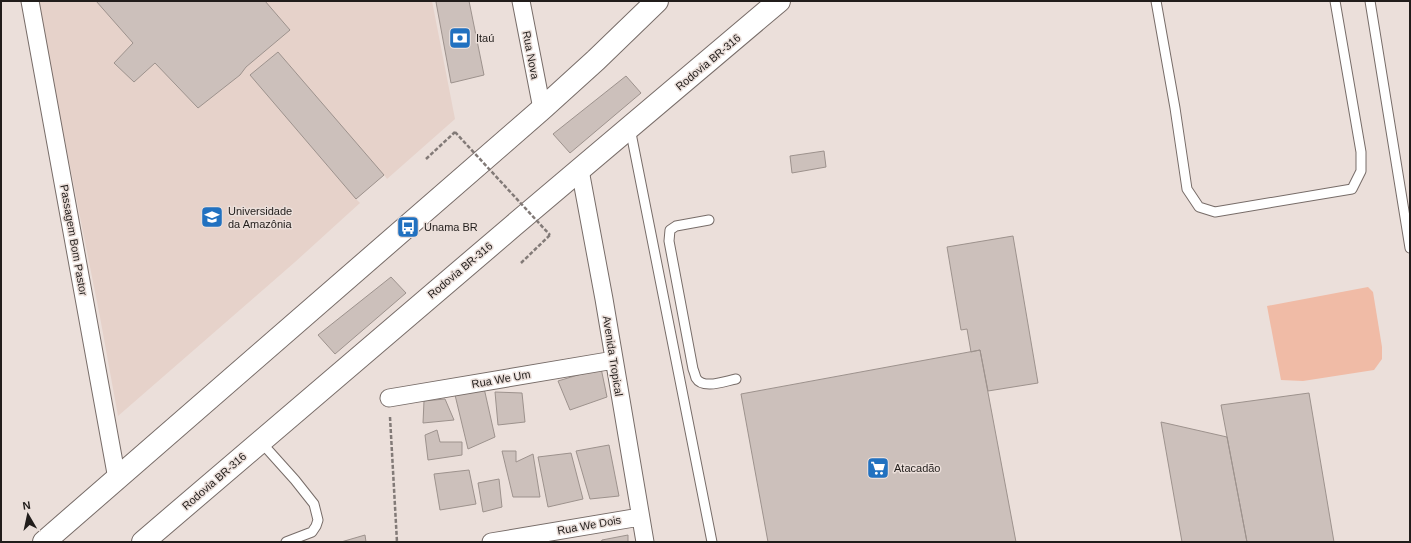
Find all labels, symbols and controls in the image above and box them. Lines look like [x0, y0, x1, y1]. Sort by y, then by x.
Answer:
bank icon: Itaú [447, 25, 473, 51]
street label: Rua Nova [520, 30, 542, 81]
street label: Rodovia BR-316 [673, 31, 743, 93]
place label: Itaú [476, 32, 494, 44]
street label: Passagem Bom Pastor [58, 184, 90, 297]
school or university icon: Universidade da Amazônia [199, 204, 225, 230]
place label: Universidade da Amazônia [228, 205, 292, 230]
bus stop icon: Unama BR [395, 214, 421, 240]
place label: Unama BR [424, 221, 478, 233]
street label: Rodovia BR-316 [425, 239, 495, 301]
street label: Avenida Tropical [601, 315, 625, 397]
street label: Rua We Um [471, 368, 531, 390]
street label: Rodovia BR-316 [180, 450, 248, 512]
supermarket icon: Atacadão [865, 455, 891, 481]
place label: Atacadão [894, 462, 940, 474]
north arrow [8, 495, 48, 535]
text: N [22, 499, 31, 512]
street label: Rua We Dois [556, 513, 622, 537]

